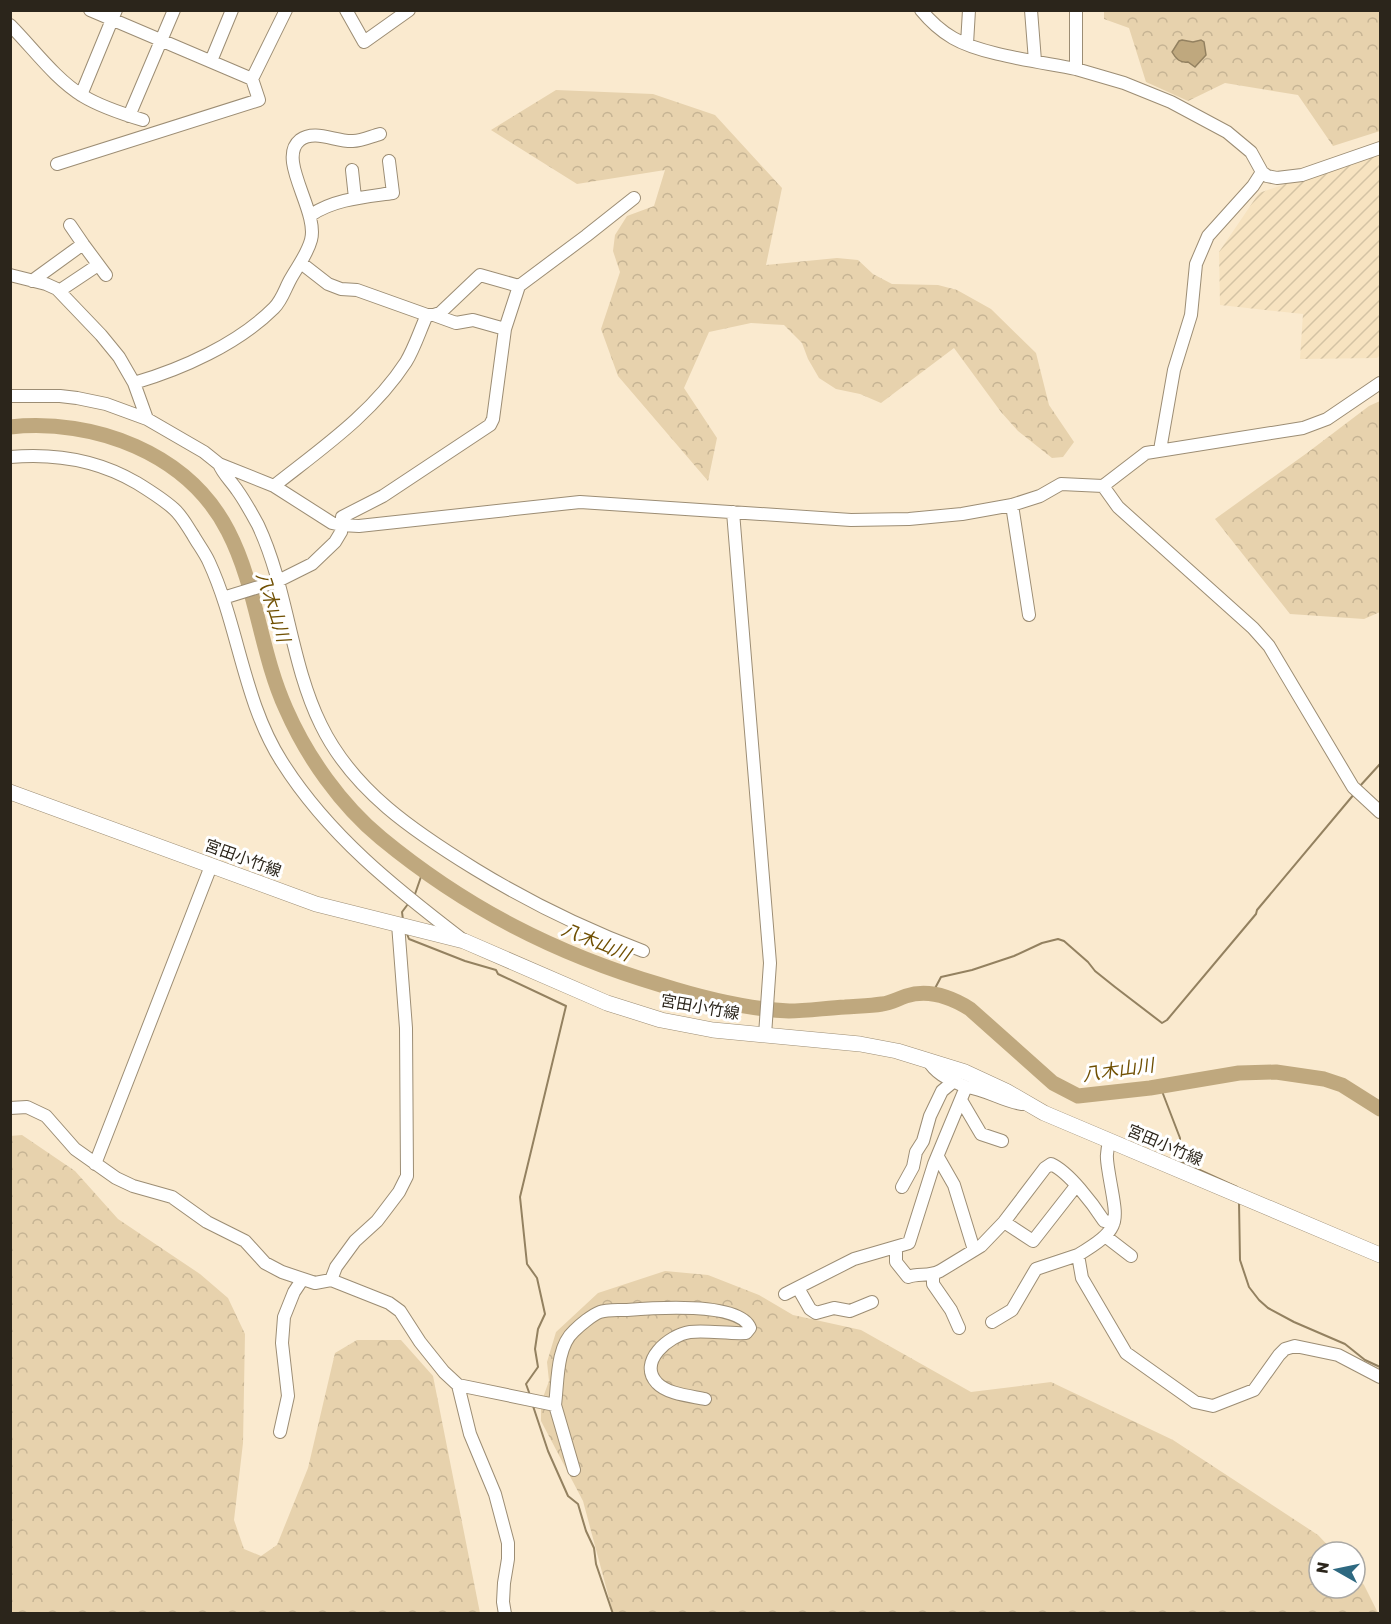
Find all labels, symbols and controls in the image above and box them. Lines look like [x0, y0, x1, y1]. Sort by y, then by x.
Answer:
water label: 八木山川 [251, 569, 295, 647]
street label: 宮田小竹線 [202, 835, 284, 881]
water label: 八木山川 [559, 918, 635, 966]
street label: 宮田小竹線 [659, 991, 741, 1023]
water label: 八木山川 [1081, 1054, 1157, 1086]
street label: 宮田小竹線 [1124, 1121, 1206, 1169]
north arrow [1307, 1540, 1367, 1600]
text: N [1312, 1561, 1333, 1575]

